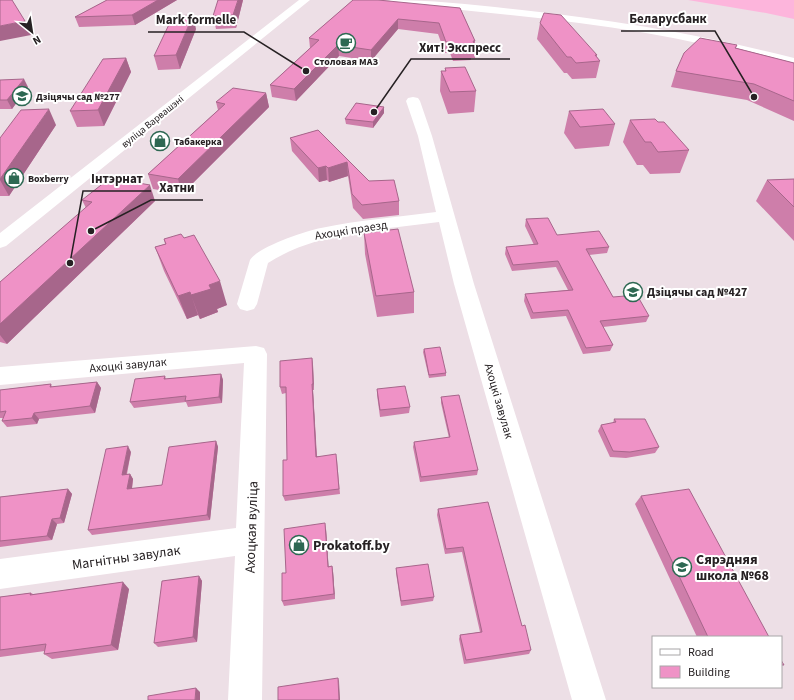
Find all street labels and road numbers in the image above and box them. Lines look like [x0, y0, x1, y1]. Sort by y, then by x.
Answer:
street label: вуліца Варвашэні [118, 92, 187, 151]
street label: Ахоцкі праезд [314, 216, 389, 245]
street label: Ахоцкі завулак [89, 354, 167, 377]
street label: Ахоцкі завулак [480, 362, 517, 441]
street label: Ахоцкая вуліца [240, 481, 264, 573]
street label: Магнітны завулак [71, 540, 182, 575]

